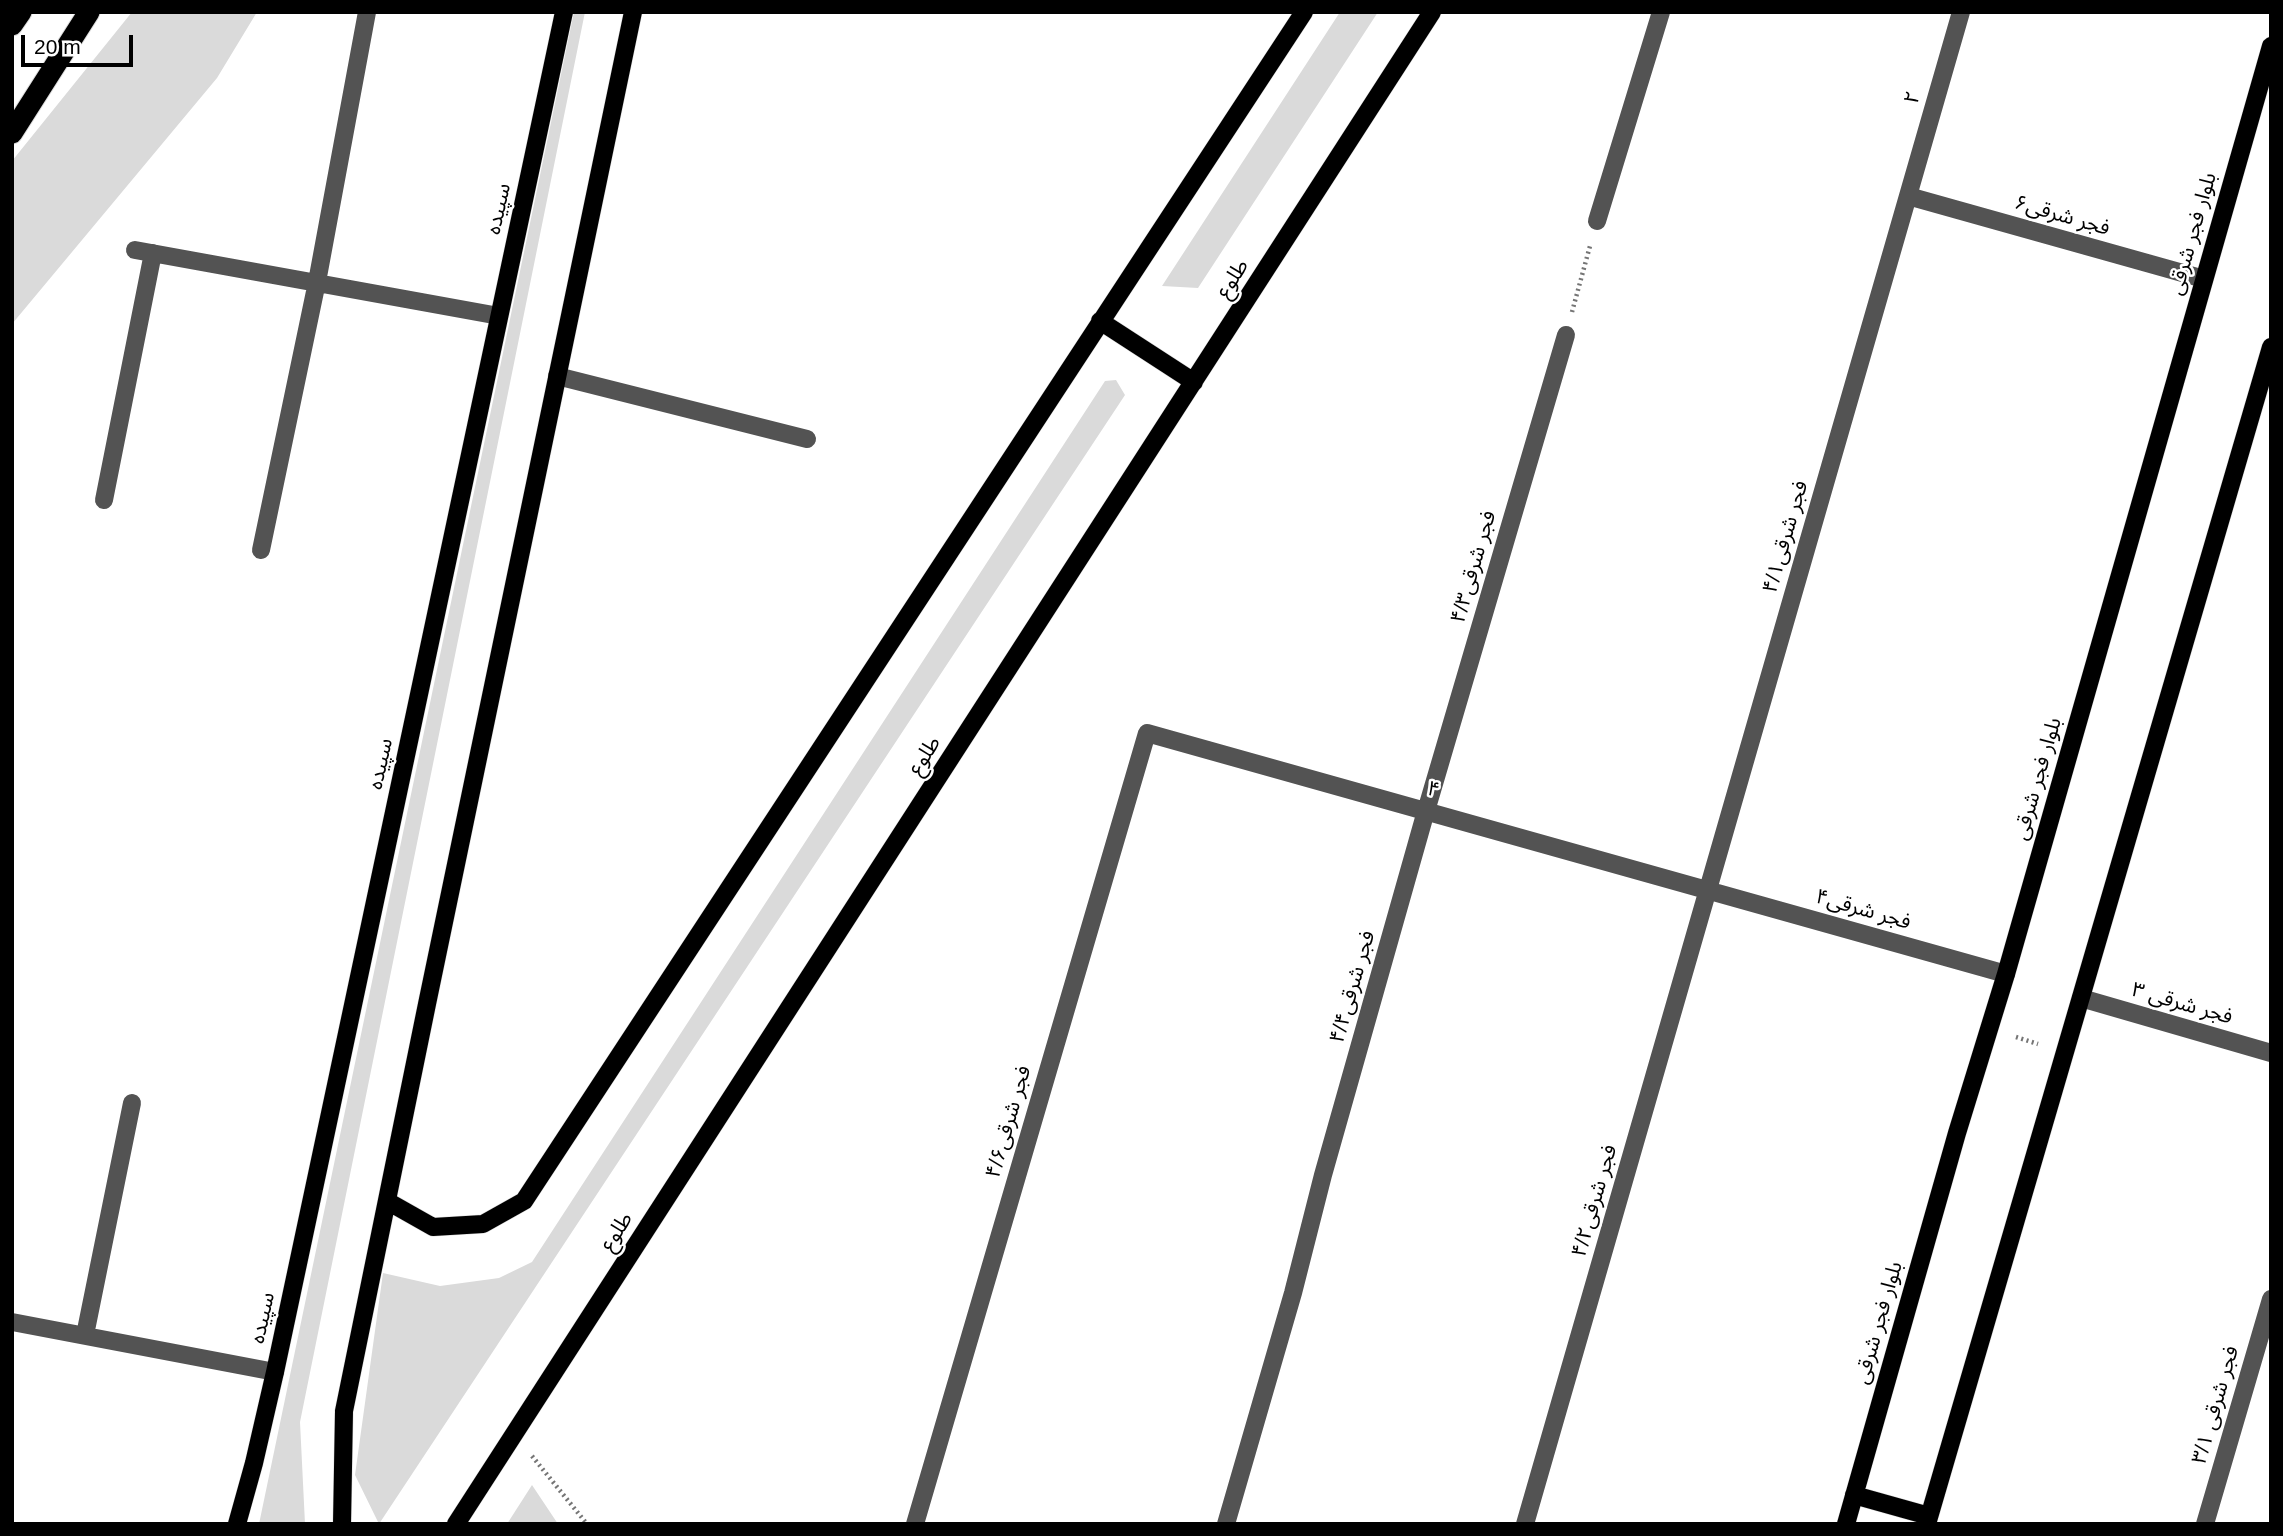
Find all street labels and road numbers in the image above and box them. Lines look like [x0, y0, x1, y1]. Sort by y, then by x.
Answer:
street label: ۲ [1899, 89, 1927, 107]
street label: بلوار فجر شرقی [2163, 170, 2223, 298]
street label: سپیده [481, 181, 517, 237]
street label: فجر شرقی۶ [2011, 190, 2113, 242]
street label: طلوع [1211, 255, 1255, 303]
street label: فجر شرقی۴/۱ [1758, 478, 1814, 596]
street label: فجر شرقی۴/۳ [1446, 508, 1502, 626]
street label: بلوار فجر شرقی [2008, 715, 2068, 843]
street label: طلوع [903, 732, 947, 780]
street label: سپیده [363, 736, 399, 792]
street label: ۴ [1424, 776, 1442, 804]
street label: فجر شرقی۴ [1812, 884, 1914, 936]
street label: فجر شرقی۴/۴ [1325, 928, 1381, 1046]
street label: ۳ فجر شرقی [2129, 978, 2235, 1030]
street label: فجر شرقی۴/۶ [981, 1063, 1037, 1181]
street label: فجر شرقی۴/۲ [1567, 1142, 1623, 1260]
street label: طلوع [595, 1208, 639, 1256]
street label: بلوار فجر شرقی [1849, 1259, 1909, 1387]
street label: سپیده [245, 1290, 281, 1346]
street label: ۳/۱ فجر شرقی [2187, 1343, 2245, 1467]

